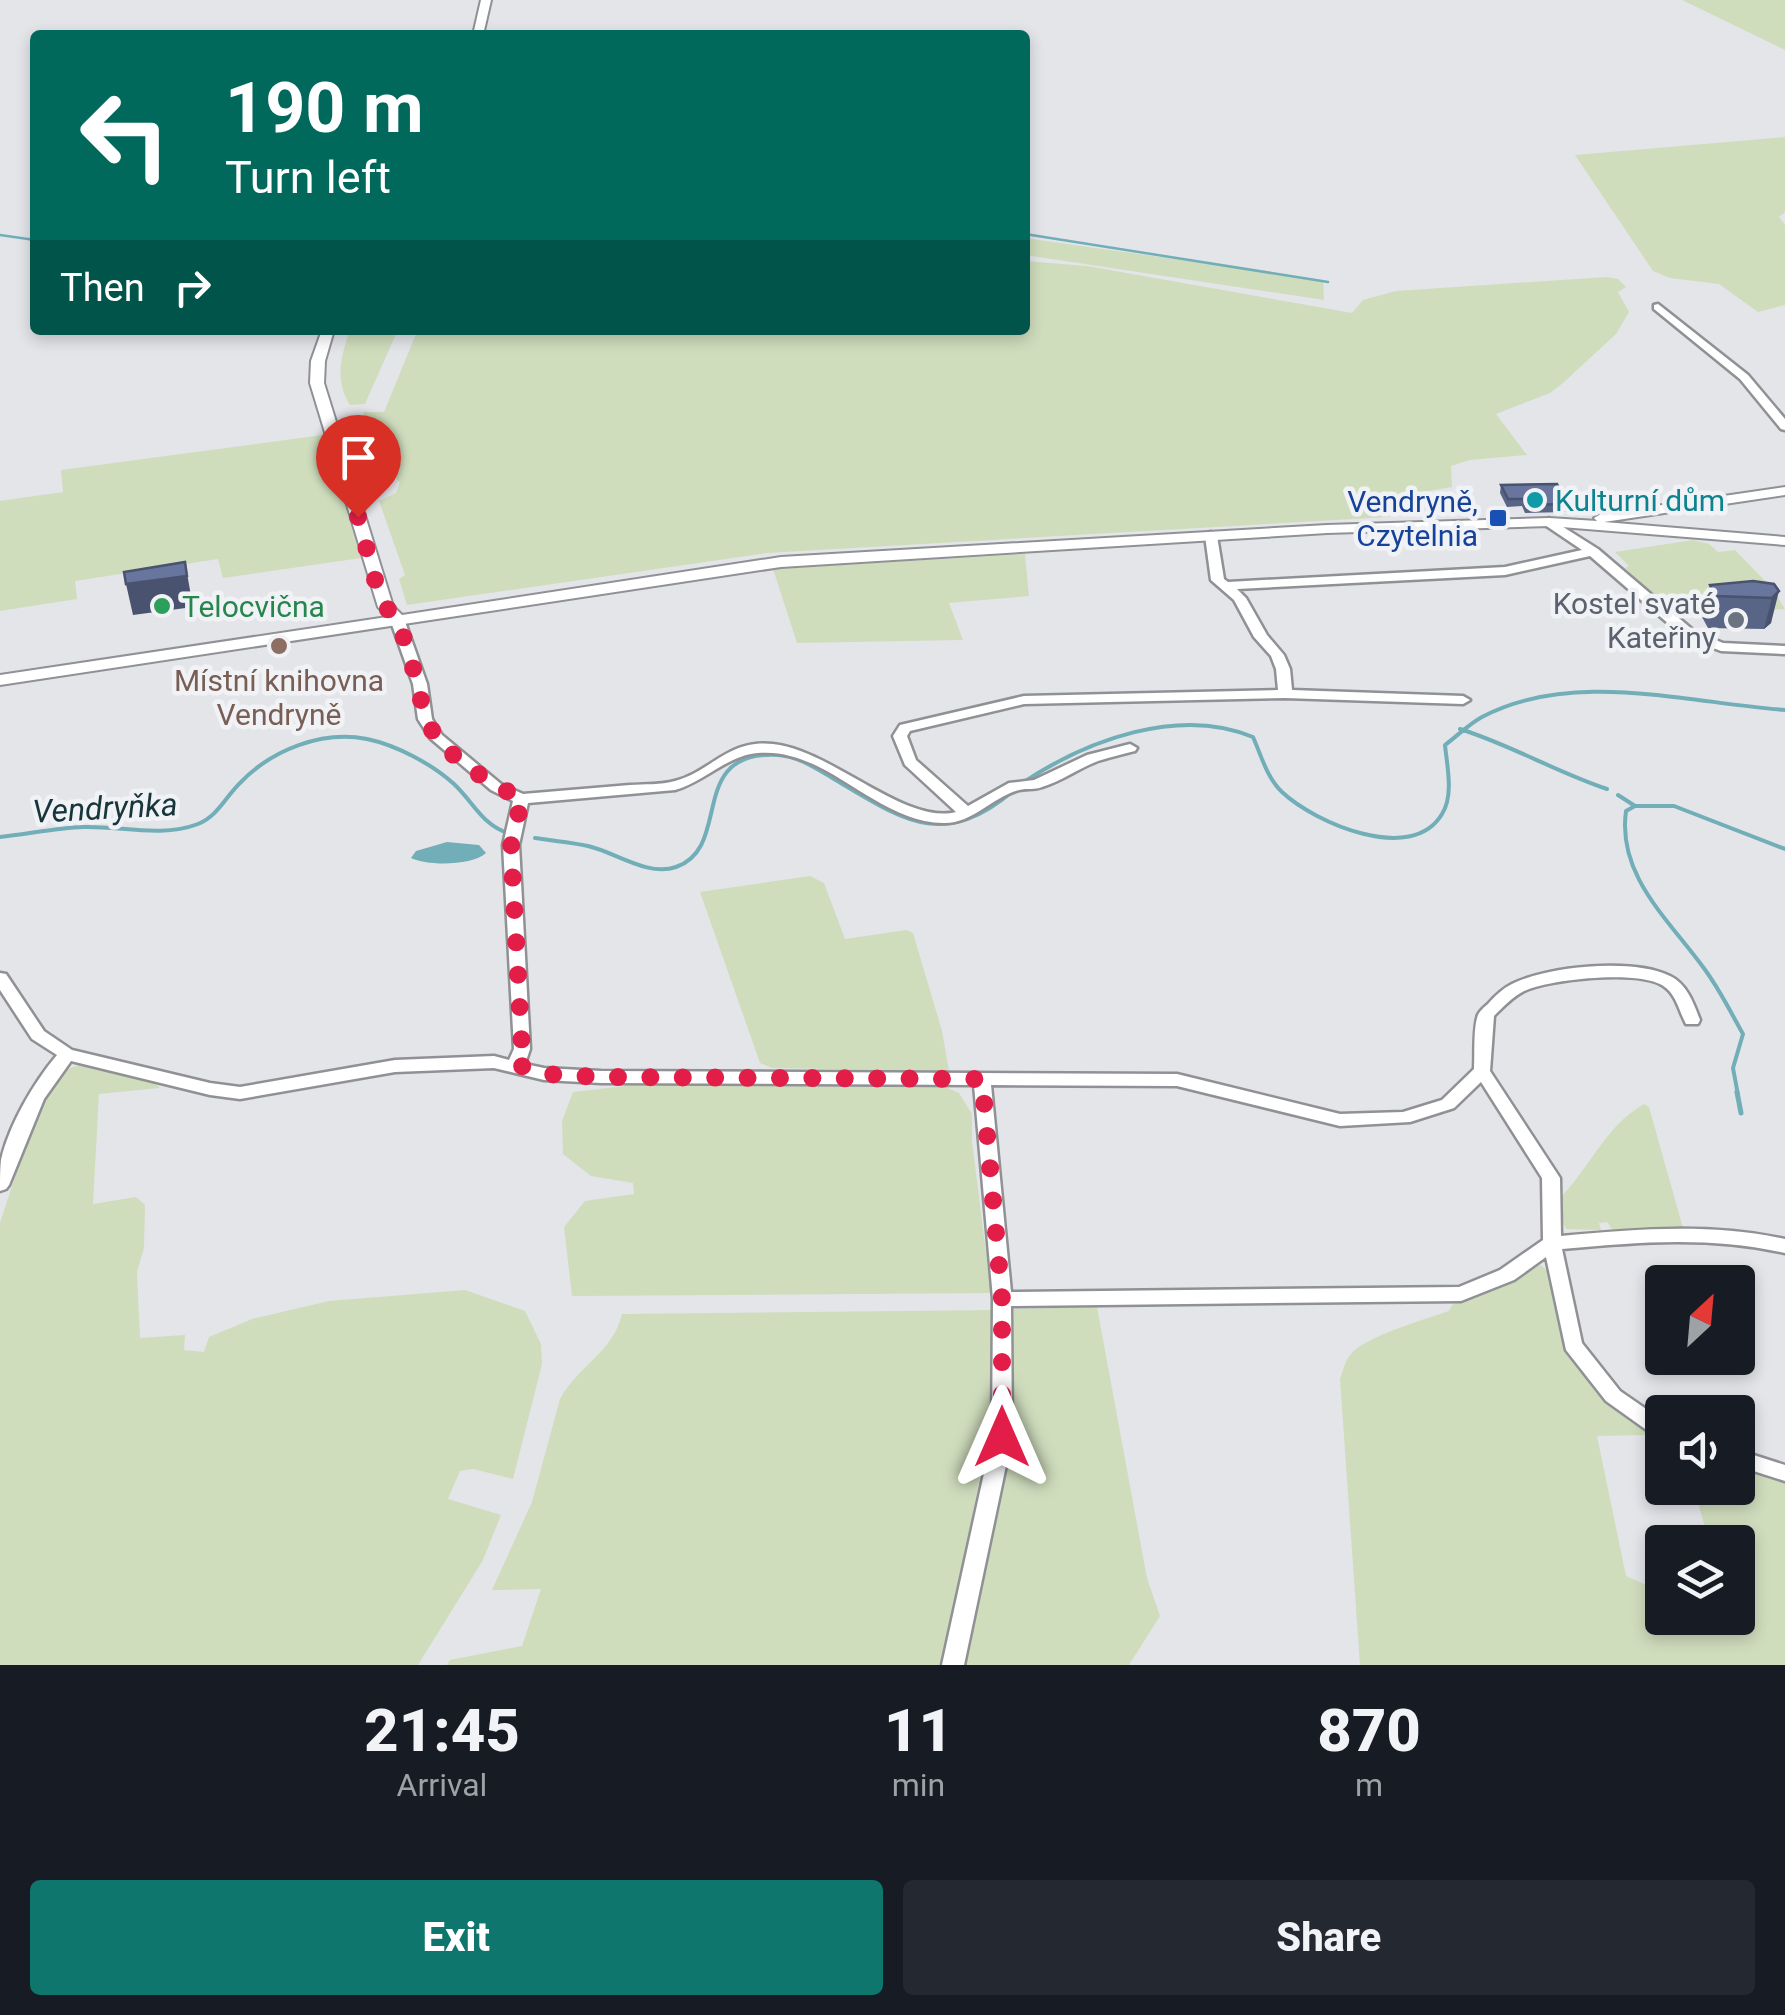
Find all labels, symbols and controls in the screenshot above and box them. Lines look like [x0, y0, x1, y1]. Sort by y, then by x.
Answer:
text: 190 m [225, 67, 424, 149]
icon: left [60, 70, 190, 200]
text: Turn left [225, 151, 391, 204]
icon: right [165, 260, 220, 315]
text: Then [60, 266, 145, 310]
pin [316, 415, 401, 518]
icon: arrive [331, 430, 386, 485]
place label: Kulturní dům [1555, 483, 1725, 518]
place label: Vendryně, Czytelnia [1347, 484, 1478, 553]
marker: Kulturní dům [1524, 489, 1546, 511]
marker: Vendryně, Czytelnia [1487, 507, 1509, 529]
place label: Kostel svaté Kateřiny [1553, 586, 1716, 655]
place label: Telocvična [182, 589, 325, 624]
marker: Telocvična [151, 595, 173, 617]
marker: Kostel svaté Kateřiny [1725, 609, 1747, 631]
marker: Místní knihovna Vendryně [268, 635, 290, 657]
place label: Místní knihovna Vendryně [174, 663, 384, 732]
water label: Vendryňka [31, 785, 179, 831]
north arrow [1645, 1265, 1755, 1375]
map controls [1645, 1265, 1755, 1635]
position arrow [950, 1385, 1054, 1489]
button: sound [1645, 1395, 1755, 1505]
button: layers [1645, 1525, 1755, 1635]
text: 21:45 [364, 1695, 520, 1766]
text: 11 [884, 1695, 953, 1766]
text: 870 [1317, 1695, 1421, 1766]
text: Arrival [397, 1766, 487, 1804]
text: min [892, 1766, 945, 1804]
text: m [1355, 1766, 1383, 1804]
button: Exit [30, 1880, 883, 1995]
button: Share [903, 1880, 1755, 1995]

